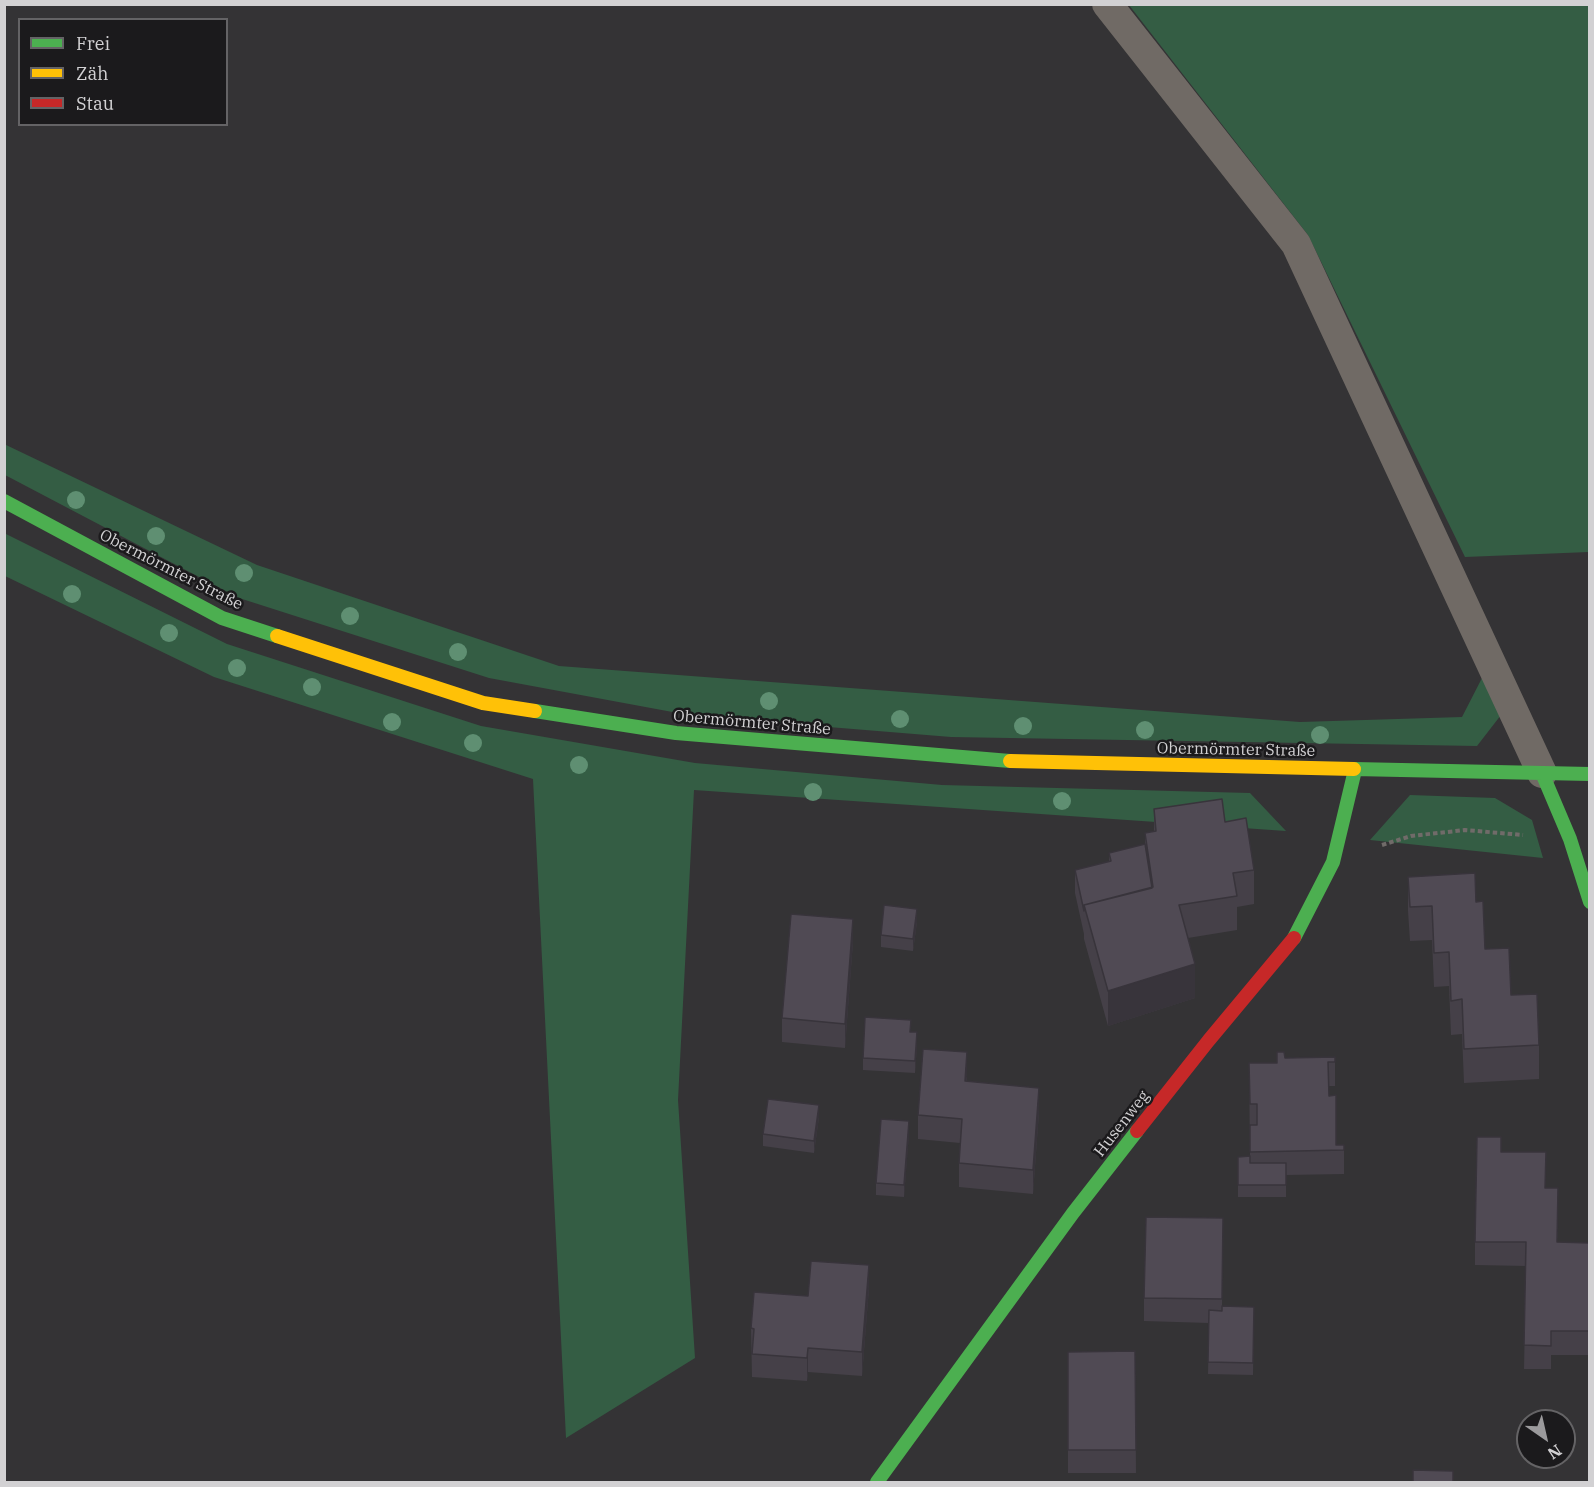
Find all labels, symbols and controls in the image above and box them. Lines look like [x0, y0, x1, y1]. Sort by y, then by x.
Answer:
legend [18, 18, 228, 126]
text: Frei [76, 32, 110, 55]
text: Zäh [76, 62, 109, 85]
text: Stau [76, 92, 114, 115]
street label: Obermörmter Straße [96, 526, 246, 614]
street label: Obermörmter Straße [672, 707, 832, 739]
street label: Obermörmter Straße [1157, 739, 1315, 761]
street label: Husenweg [1090, 1087, 1154, 1161]
north arrow [1516, 1409, 1576, 1469]
text: N [1544, 1440, 1566, 1464]

